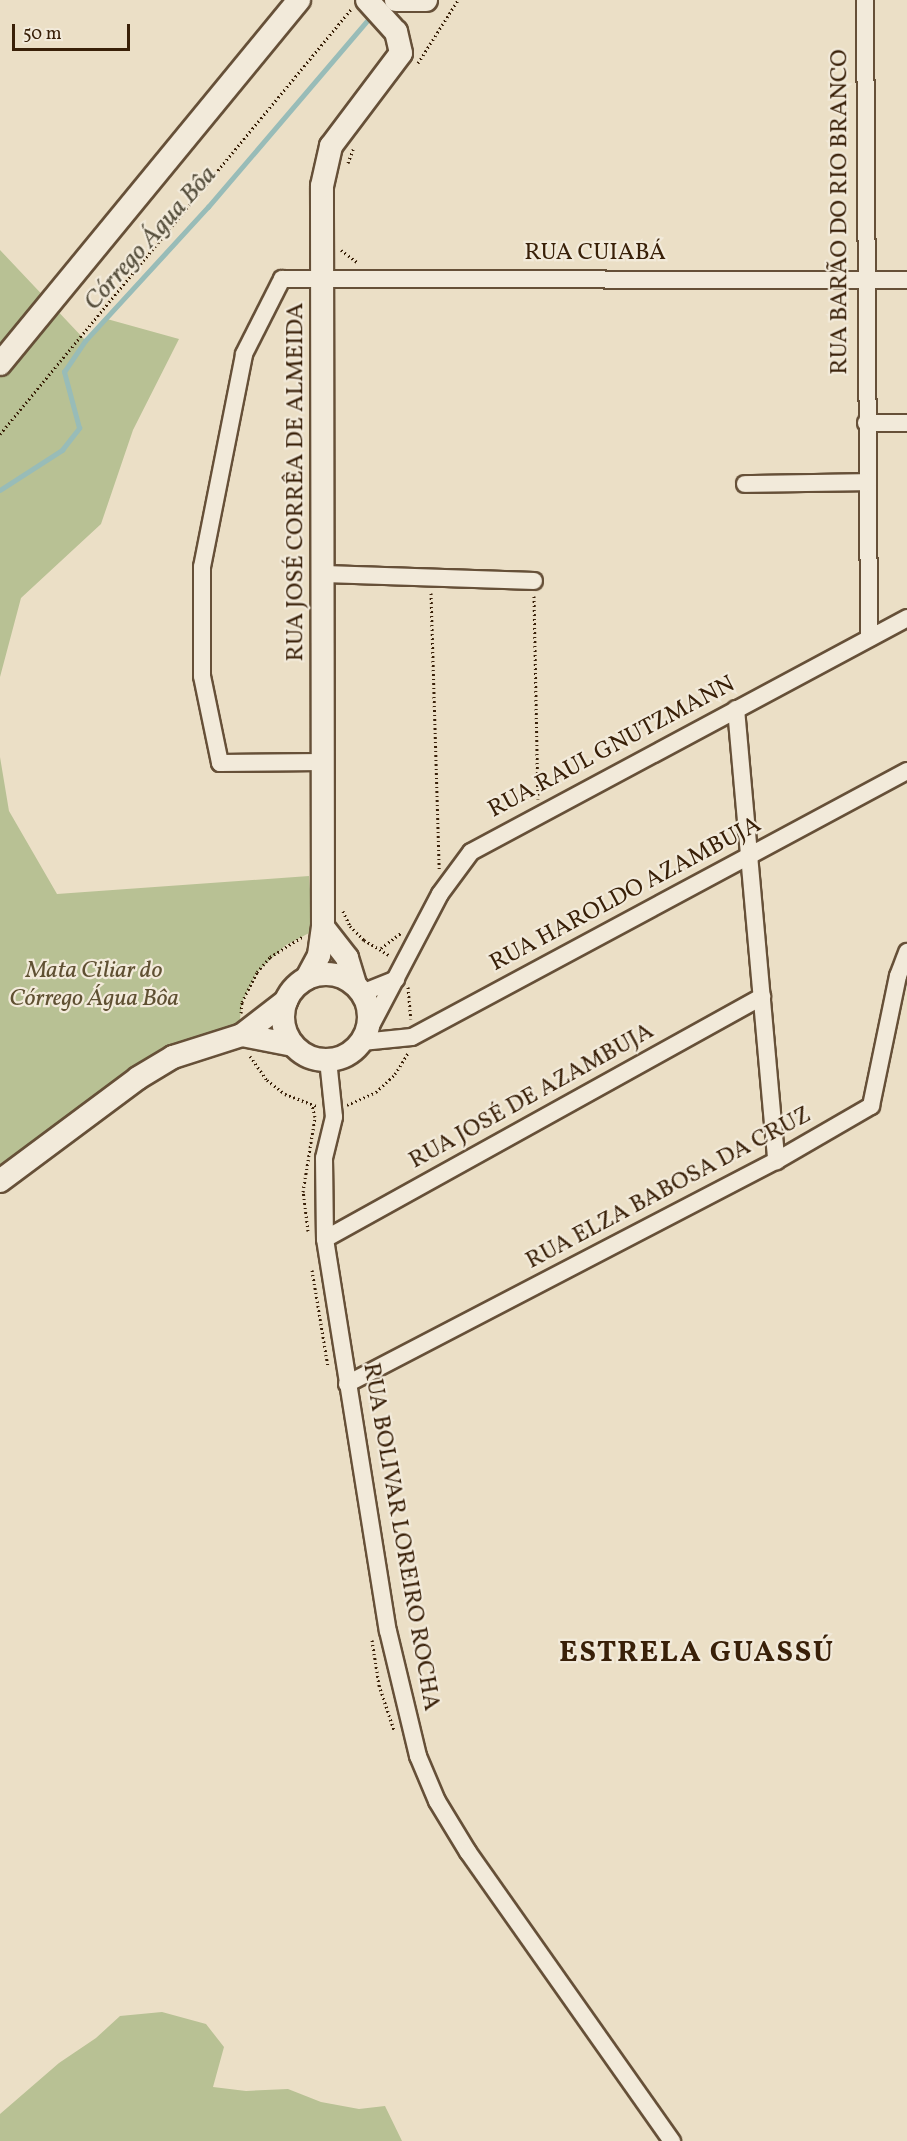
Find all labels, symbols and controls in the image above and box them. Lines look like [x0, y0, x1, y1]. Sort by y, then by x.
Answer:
scale bar [15, 12, 134, 50]
text: 50 m [23, 22, 62, 47]
street label: RUA BARÃO DO RIO BRANCO [827, 49, 855, 375]
water label: Córrego Água Bôa [78, 160, 224, 318]
street label: RUA CUIABÁ [524, 240, 666, 268]
street label: RUA JOSÉ CORRÊA DE ALMEIDA [283, 303, 311, 661]
street label: RUA RAUL GNUTZMANN [484, 671, 740, 825]
street label: RUA HAROLDO AZAMBUJA [486, 811, 766, 979]
park label: Mata Ciliar do Córrego Água Bôa [9, 958, 179, 1014]
street label: RUA JOSÉ DE AZAMBUJA [405, 1018, 659, 1176]
street label: RUA ELZA BABOSA DA CRUZ [522, 1101, 816, 1277]
street label: RUA BOLIVAR LOREIRO ROCHA [355, 1361, 445, 1713]
district label: ESTRELA GUASSÚ [559, 1635, 835, 1671]

